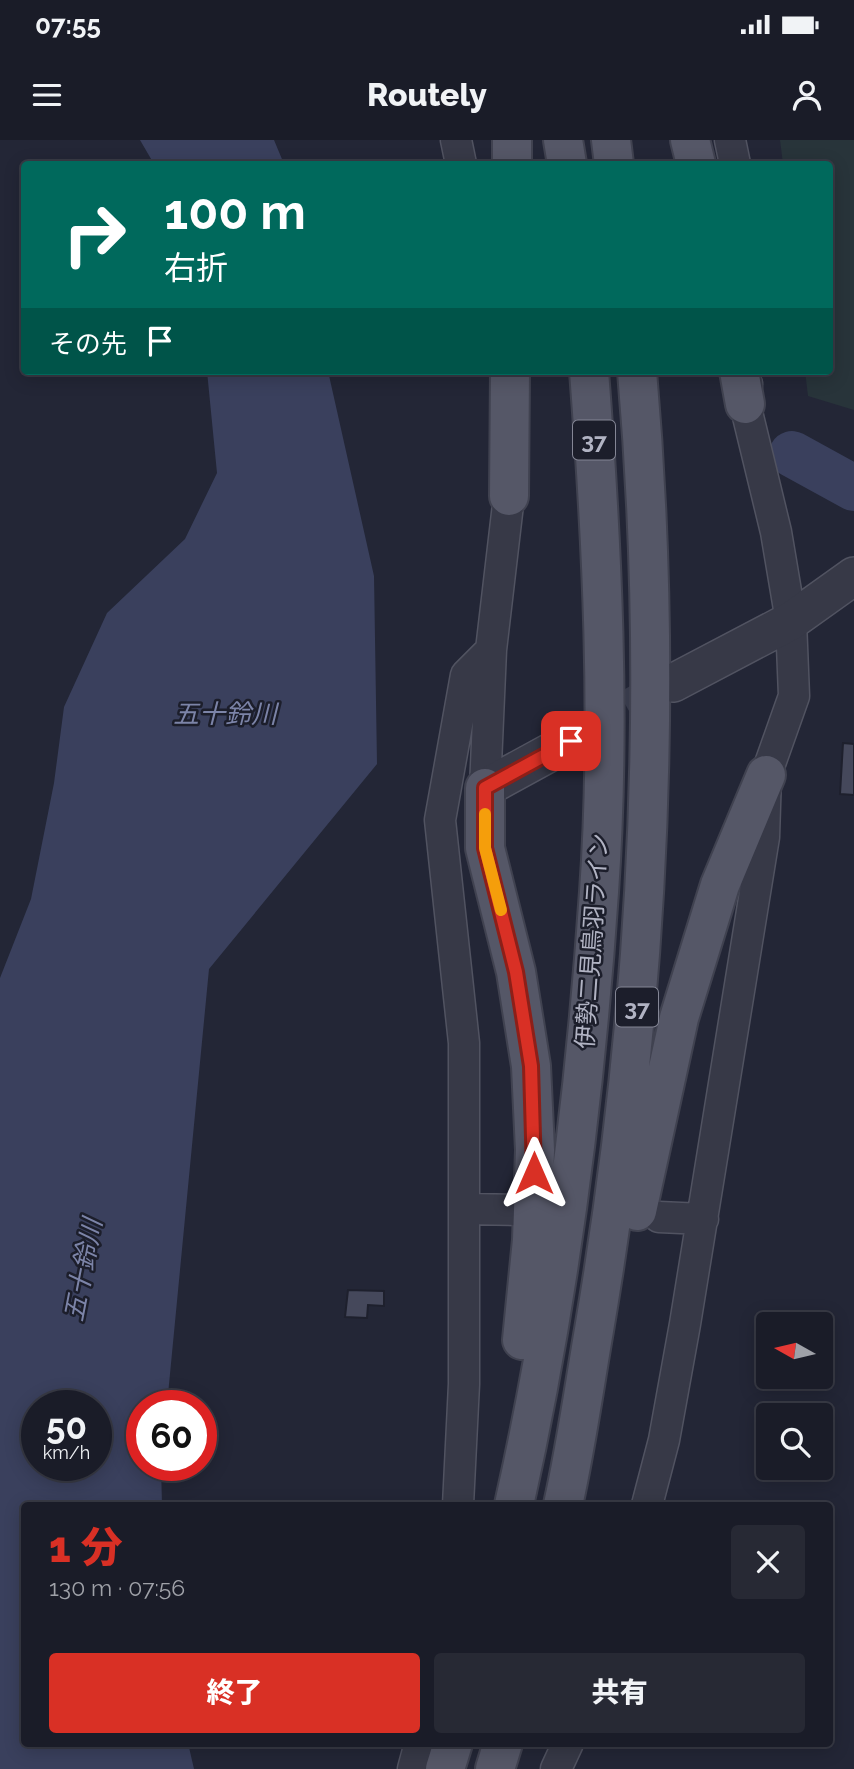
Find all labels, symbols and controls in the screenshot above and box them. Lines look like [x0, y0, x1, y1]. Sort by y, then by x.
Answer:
text: 07:55 [35, 10, 101, 40]
icon: menu [28, 76, 66, 114]
text: Routely [367, 76, 487, 113]
icon: person [788, 76, 826, 114]
text: 100 m [164, 183, 306, 240]
icon: right [49, 189, 140, 280]
text: 右折 [164, 249, 228, 286]
icon: arrive [141, 322, 179, 360]
text: その先 [49, 329, 127, 359]
road number: 37 [573, 420, 615, 460]
water label: 五十鈴川 [173, 699, 280, 729]
pin [541, 711, 601, 771]
icon: arrive [552, 722, 590, 760]
street label: 伊勢二見鳥羽ライン [570, 832, 614, 1050]
road number: 37 [616, 988, 658, 1027]
position arrow [497, 1136, 571, 1210]
water label: 五十鈴川 [58, 1213, 108, 1324]
north arrow [756, 1312, 833, 1390]
map controls [756, 1312, 833, 1480]
speed limit sign: 60 [126, 1390, 217, 1481]
button: search [756, 1403, 833, 1480]
text: 50 [46, 1406, 87, 1447]
text: km/h [43, 1442, 90, 1463]
text: 1 分 [49, 1523, 123, 1572]
button: close [731, 1525, 805, 1599]
text: 130 m · 07:56 [49, 1574, 185, 1601]
button: 終了 [49, 1653, 420, 1733]
button: 共有 [434, 1653, 805, 1733]

